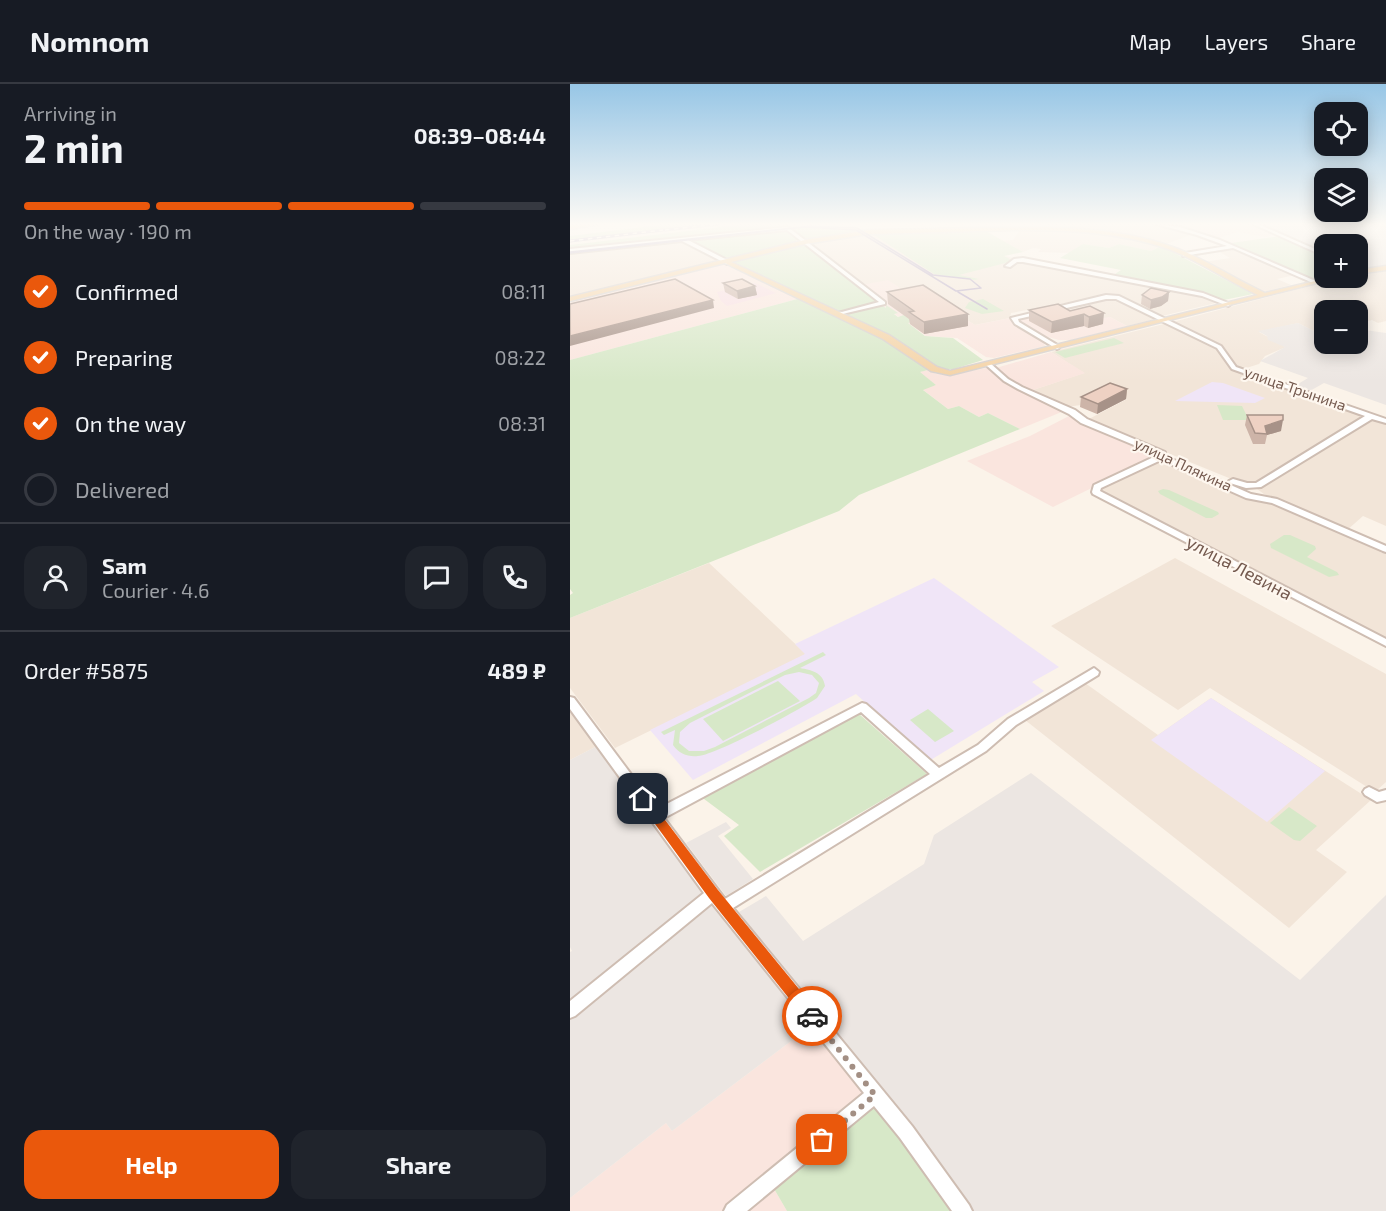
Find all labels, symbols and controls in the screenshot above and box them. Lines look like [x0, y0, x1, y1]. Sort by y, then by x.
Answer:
text: Nomnom [30, 24, 149, 58]
text: Map [1129, 29, 1171, 54]
text: Layers [1204, 29, 1268, 54]
text: Share [1301, 29, 1356, 54]
text: Arriving in [24, 101, 117, 125]
map controls [1314, 102, 1368, 354]
button: locate [1314, 102, 1368, 156]
text: 08:39–08:44 [414, 122, 546, 148]
text: 2 min [24, 124, 124, 171]
button: layers [1314, 168, 1368, 222]
text: On the way · 190 m [24, 219, 192, 243]
button: + [1314, 234, 1368, 288]
icon: check [24, 275, 57, 308]
text: Confirmed [75, 278, 179, 304]
text: 08:11 [501, 279, 546, 303]
button: − [1314, 300, 1368, 354]
icon: check [24, 341, 57, 374]
text: Preparing [75, 344, 173, 370]
text: 08:22 [495, 345, 546, 369]
street label: улица Трынина [1242, 362, 1349, 415]
icon: check [24, 407, 57, 440]
text: On the way [75, 410, 186, 436]
text: 08:31 [498, 411, 546, 435]
street label: улица Плякина [1131, 434, 1235, 495]
text: Delivered [75, 476, 170, 502]
street label: улица Левина [1183, 530, 1296, 604]
button: person [24, 546, 87, 609]
button: chat [405, 546, 468, 609]
button: phone [483, 546, 546, 609]
text: Sam [102, 552, 147, 578]
text: Courier · 4.6 [102, 578, 209, 602]
text: Order #5875 [24, 657, 148, 683]
text: 489 ₽ [488, 657, 546, 683]
pin [617, 773, 668, 824]
icon: home [626, 782, 659, 815]
courier [782, 986, 842, 1046]
icon: car [796, 1000, 829, 1033]
pin [796, 1114, 847, 1165]
icon: bag [805, 1123, 838, 1156]
button: Help [24, 1130, 279, 1199]
button: Share [291, 1130, 546, 1199]

